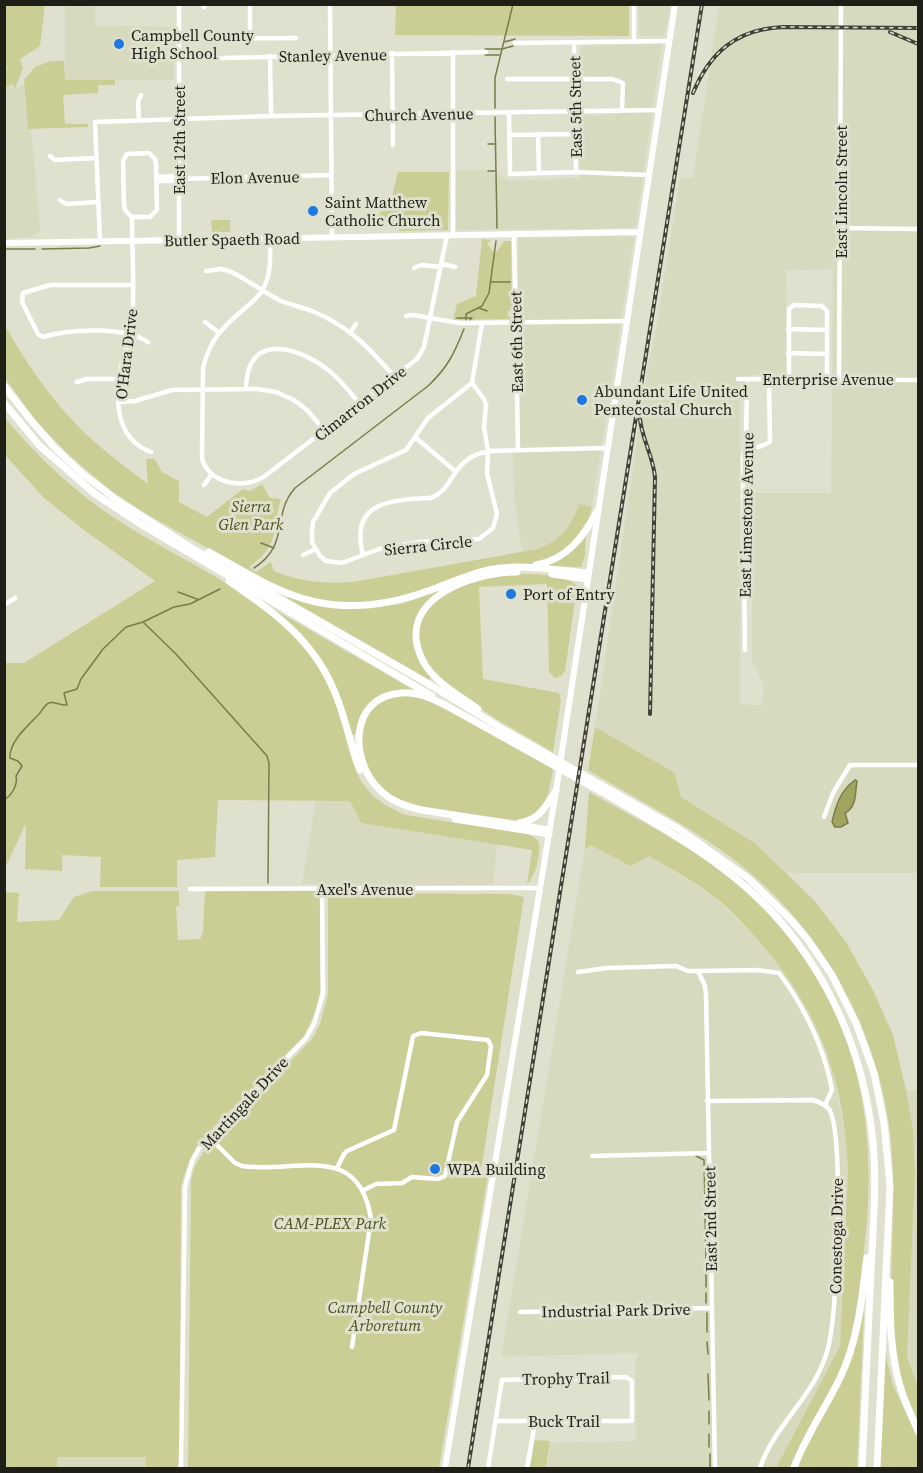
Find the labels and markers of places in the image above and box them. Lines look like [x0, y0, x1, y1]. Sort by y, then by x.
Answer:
place label: Campbell County High School [131, 24, 255, 64]
marker: Campbell County High School [112, 37, 126, 51]
place label: Saint Matthew Catholic Church [325, 191, 441, 231]
marker: Saint Matthew Catholic Church [306, 204, 320, 218]
place label: Abundant Life United Pentecostal Church [594, 380, 748, 420]
marker: Abundant Life United Pentecostal Church [575, 393, 589, 407]
place label: Port of Entry [523, 583, 615, 605]
marker: Port of Entry [504, 587, 518, 601]
place label: WPA Building [447, 1158, 546, 1180]
marker: WPA Building [428, 1162, 442, 1176]

